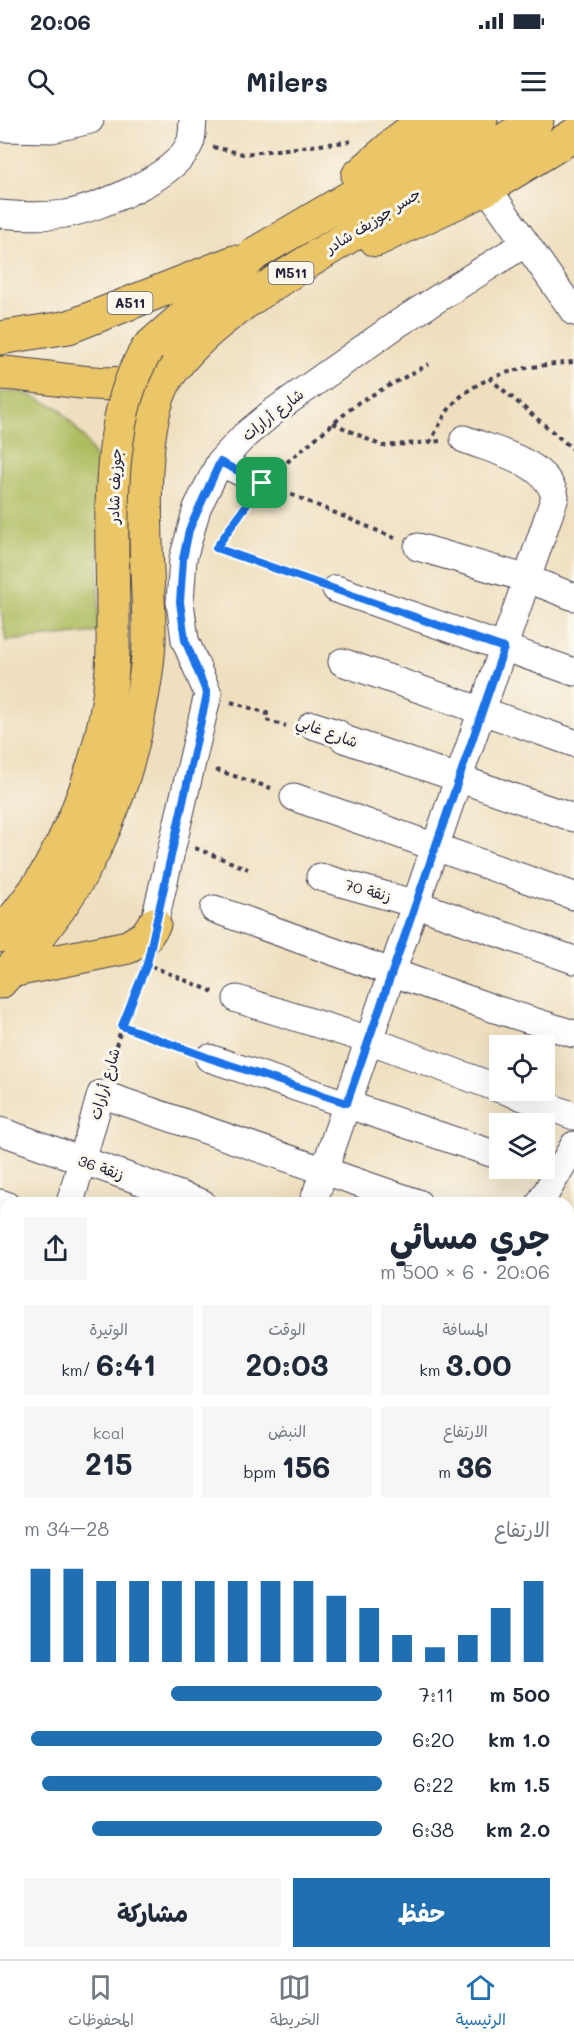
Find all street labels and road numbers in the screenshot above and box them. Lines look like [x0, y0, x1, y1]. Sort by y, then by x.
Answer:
street label: جسر جوزيف شادر [320, 183, 424, 258]
road number: M511 [268, 262, 314, 284]
road number: A511 [108, 292, 152, 314]
street label: شارع أرارات [237, 384, 308, 445]
street label: جوزيف شادر [103, 448, 125, 525]
street label: شارع غابي [292, 711, 361, 755]
street label: زنقة 70 [343, 874, 394, 906]
street label: شارع أرارات [84, 1046, 125, 1122]
street label: زنقة 36 [76, 1150, 127, 1184]

